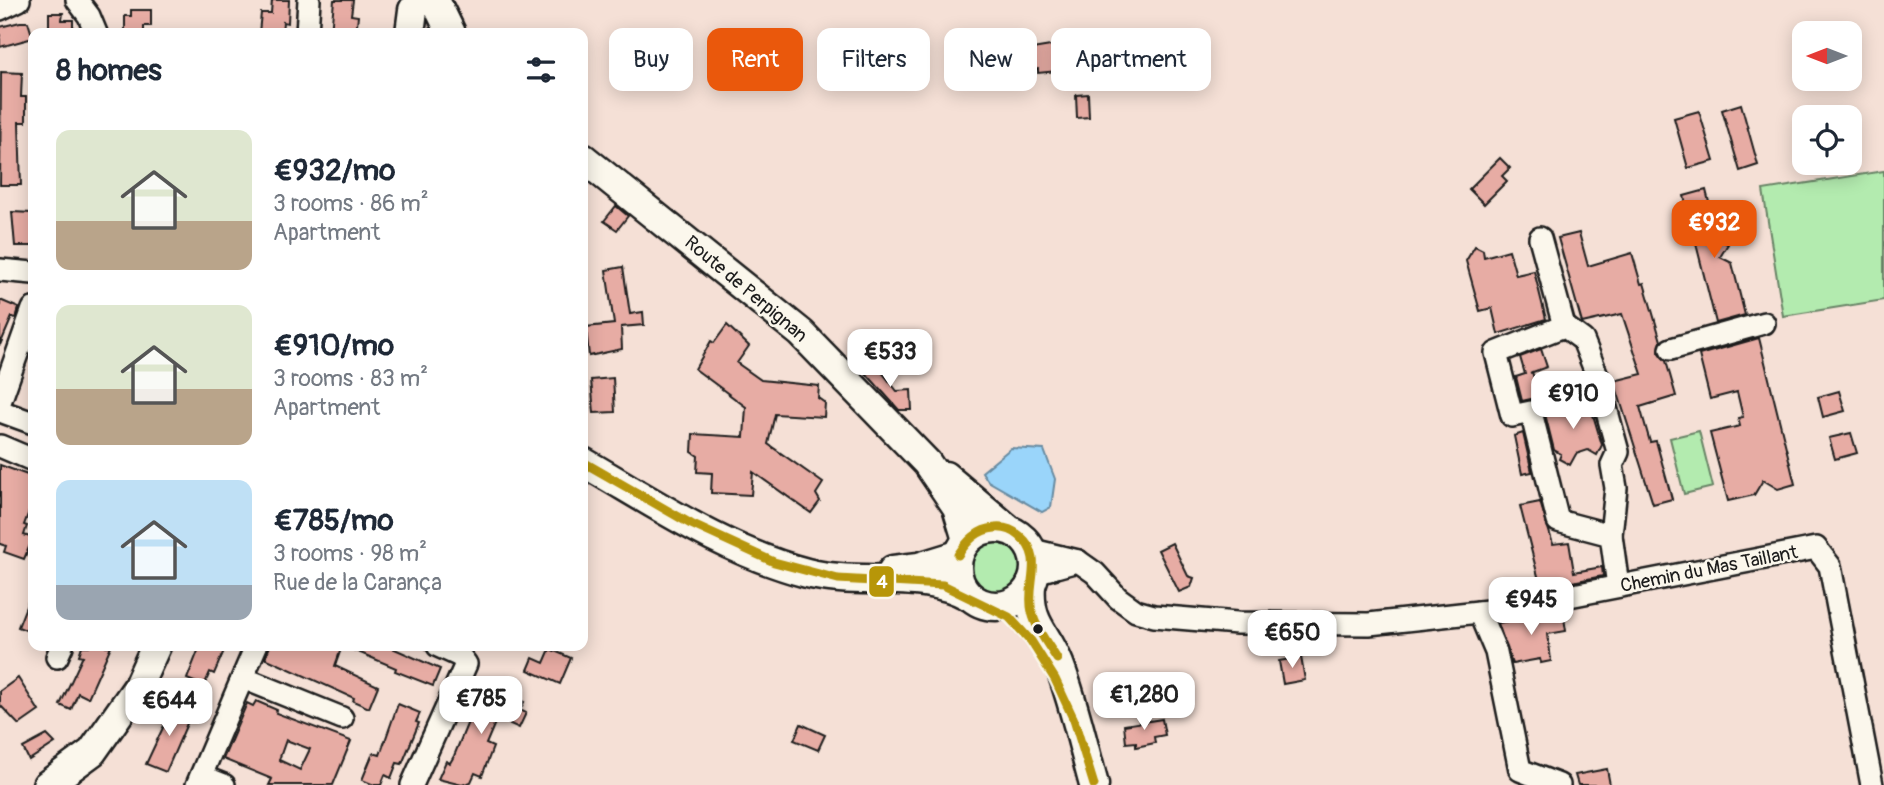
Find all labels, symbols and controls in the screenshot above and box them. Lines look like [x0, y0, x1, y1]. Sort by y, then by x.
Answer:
north arrow [1792, 21, 1862, 91]
map controls [1792, 21, 1862, 175]
chip: Buy [609, 28, 693, 91]
chip: Rent [707, 28, 803, 91]
chip: Filters [817, 28, 930, 91]
chip: New [944, 28, 1037, 91]
chip: Apartment [1051, 28, 1211, 91]
icon: filters [522, 51, 560, 89]
text: 8 homes [56, 52, 162, 89]
button: locate [1792, 105, 1862, 175]
text: €932/mo [273, 152, 395, 189]
icon: home [112, 158, 196, 242]
text: 3 rooms · 86 m² [273, 189, 429, 218]
pin: €932 [1673, 201, 1755, 260]
text: €932 [1688, 208, 1740, 237]
text: Apartment [273, 218, 380, 247]
street label: Route de Perpignan [680, 231, 812, 347]
text: €910/mo [273, 327, 394, 364]
pin: €533 [849, 330, 931, 389]
icon: home [112, 333, 196, 417]
text: €533 [863, 337, 917, 366]
text: 3 rooms · 83 m² [273, 364, 428, 393]
pin: €910 [1532, 372, 1614, 431]
text: €910 [1547, 379, 1599, 408]
text: Apartment [273, 393, 380, 422]
text: €785/mo [273, 502, 394, 539]
icon: home [112, 508, 196, 592]
text: 3 rooms · 98 m² [273, 539, 427, 568]
street label: Chemin du Mas Taillant [1618, 540, 1800, 598]
line badge: 4 [868, 565, 895, 598]
text: Rue de la Carança [273, 568, 442, 597]
text: 4 [876, 570, 888, 594]
pin: €945 [1490, 578, 1572, 637]
text: €945 [1505, 585, 1557, 614]
pin: €650 [1251, 610, 1333, 670]
text: €650 [1264, 618, 1320, 647]
unlabelled marker [1031, 622, 1045, 636]
pin: €1,280 [1087, 672, 1201, 732]
pin: €785 [440, 676, 522, 736]
pin: €644 [128, 678, 210, 738]
text: €1,280 [1109, 680, 1179, 709]
text: €785 [455, 684, 507, 713]
text: €644 [141, 686, 197, 715]

